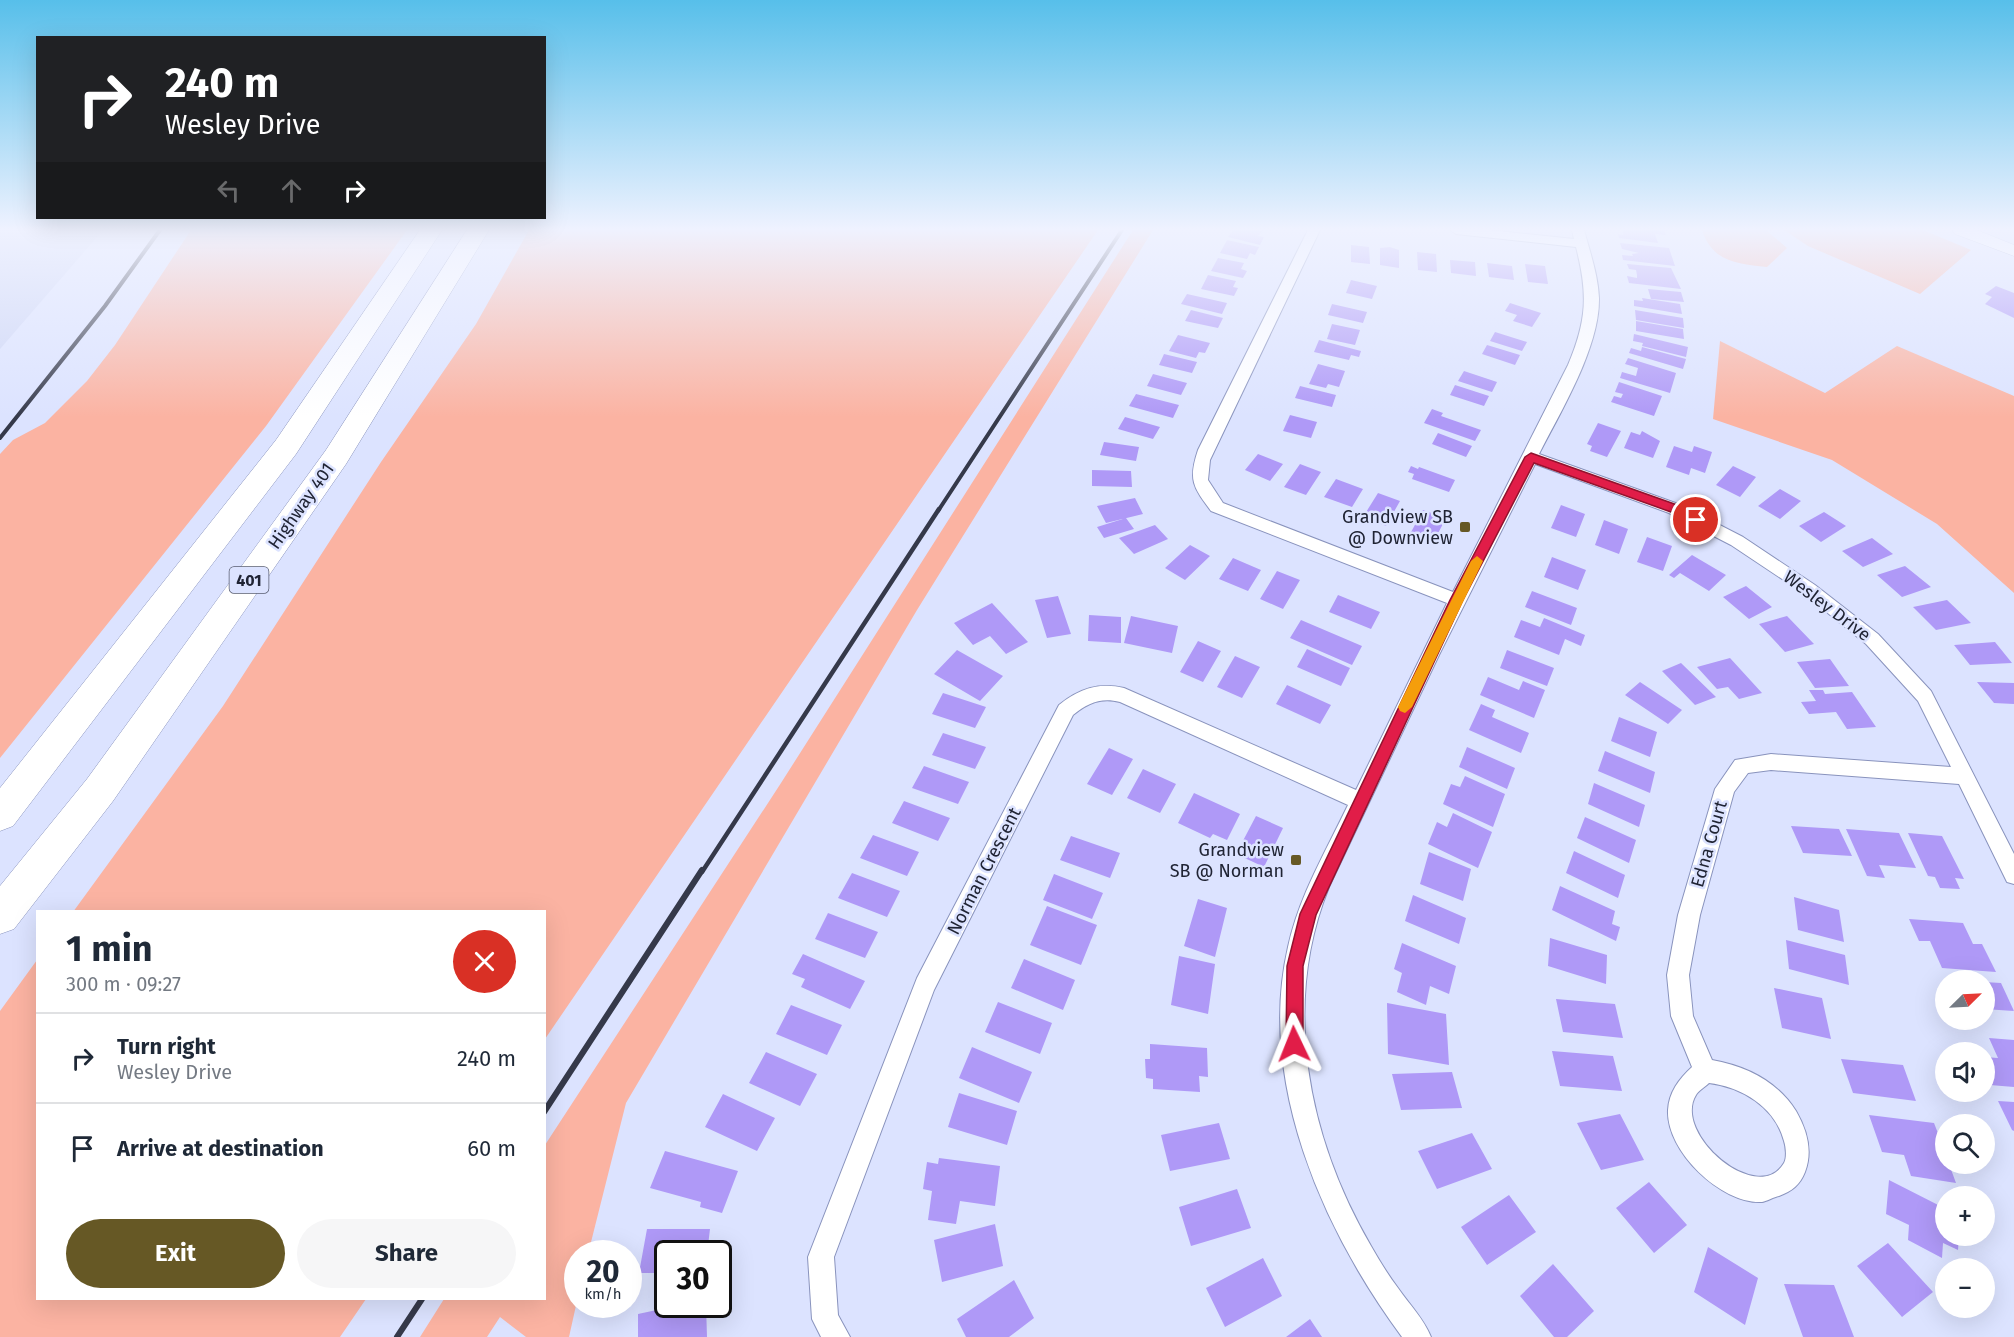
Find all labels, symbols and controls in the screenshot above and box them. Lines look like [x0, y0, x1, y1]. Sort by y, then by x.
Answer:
text: 240 m [165, 58, 279, 108]
icon: right [66, 60, 144, 138]
text: Wesley Drive [165, 109, 321, 141]
icon: left [212, 174, 245, 207]
icon: ahead [275, 174, 308, 207]
icon: right [338, 174, 371, 207]
street label: Highway 401 [263, 459, 339, 553]
pin [1670, 494, 1721, 545]
icon: arrive [1679, 503, 1712, 536]
place label: Grandview SB @ Downview [1342, 506, 1453, 549]
marker: Grandview SB @ Downview [1458, 520, 1472, 534]
street label: Wesley Drive [1779, 566, 1875, 646]
road number: 401 [230, 567, 268, 593]
street label: Edna Court [1686, 798, 1732, 890]
street label: Norman Crescent [942, 803, 1026, 938]
place label: Grandview SB @ Norman [1170, 839, 1284, 882]
marker: Grandview SB @ Norman [1289, 853, 1303, 867]
text: 1 min [66, 927, 153, 971]
button: close [453, 930, 516, 993]
north arrow [1935, 970, 1995, 1030]
map controls [1935, 970, 1995, 1318]
text: 300 m · 09:27 [66, 972, 181, 996]
position arrow [1262, 1012, 1326, 1076]
text: Turn right [117, 1033, 216, 1060]
icon: right [66, 1042, 99, 1075]
button: sound [1935, 1042, 1995, 1102]
text: 240 m [457, 1045, 516, 1072]
text: Wesley Drive [117, 1060, 232, 1084]
button: search [1935, 1114, 1995, 1174]
icon: arrive [66, 1132, 99, 1165]
text: Arrive at destination [117, 1135, 324, 1162]
text: 60 m [467, 1135, 516, 1162]
button: + [1935, 1186, 1995, 1246]
button: Exit [66, 1219, 285, 1288]
button: Share [297, 1219, 516, 1288]
speed limit sign: 30 [654, 1240, 732, 1318]
text: 20 [586, 1254, 620, 1290]
button: − [1935, 1258, 1995, 1318]
text: km/h [584, 1285, 622, 1303]

